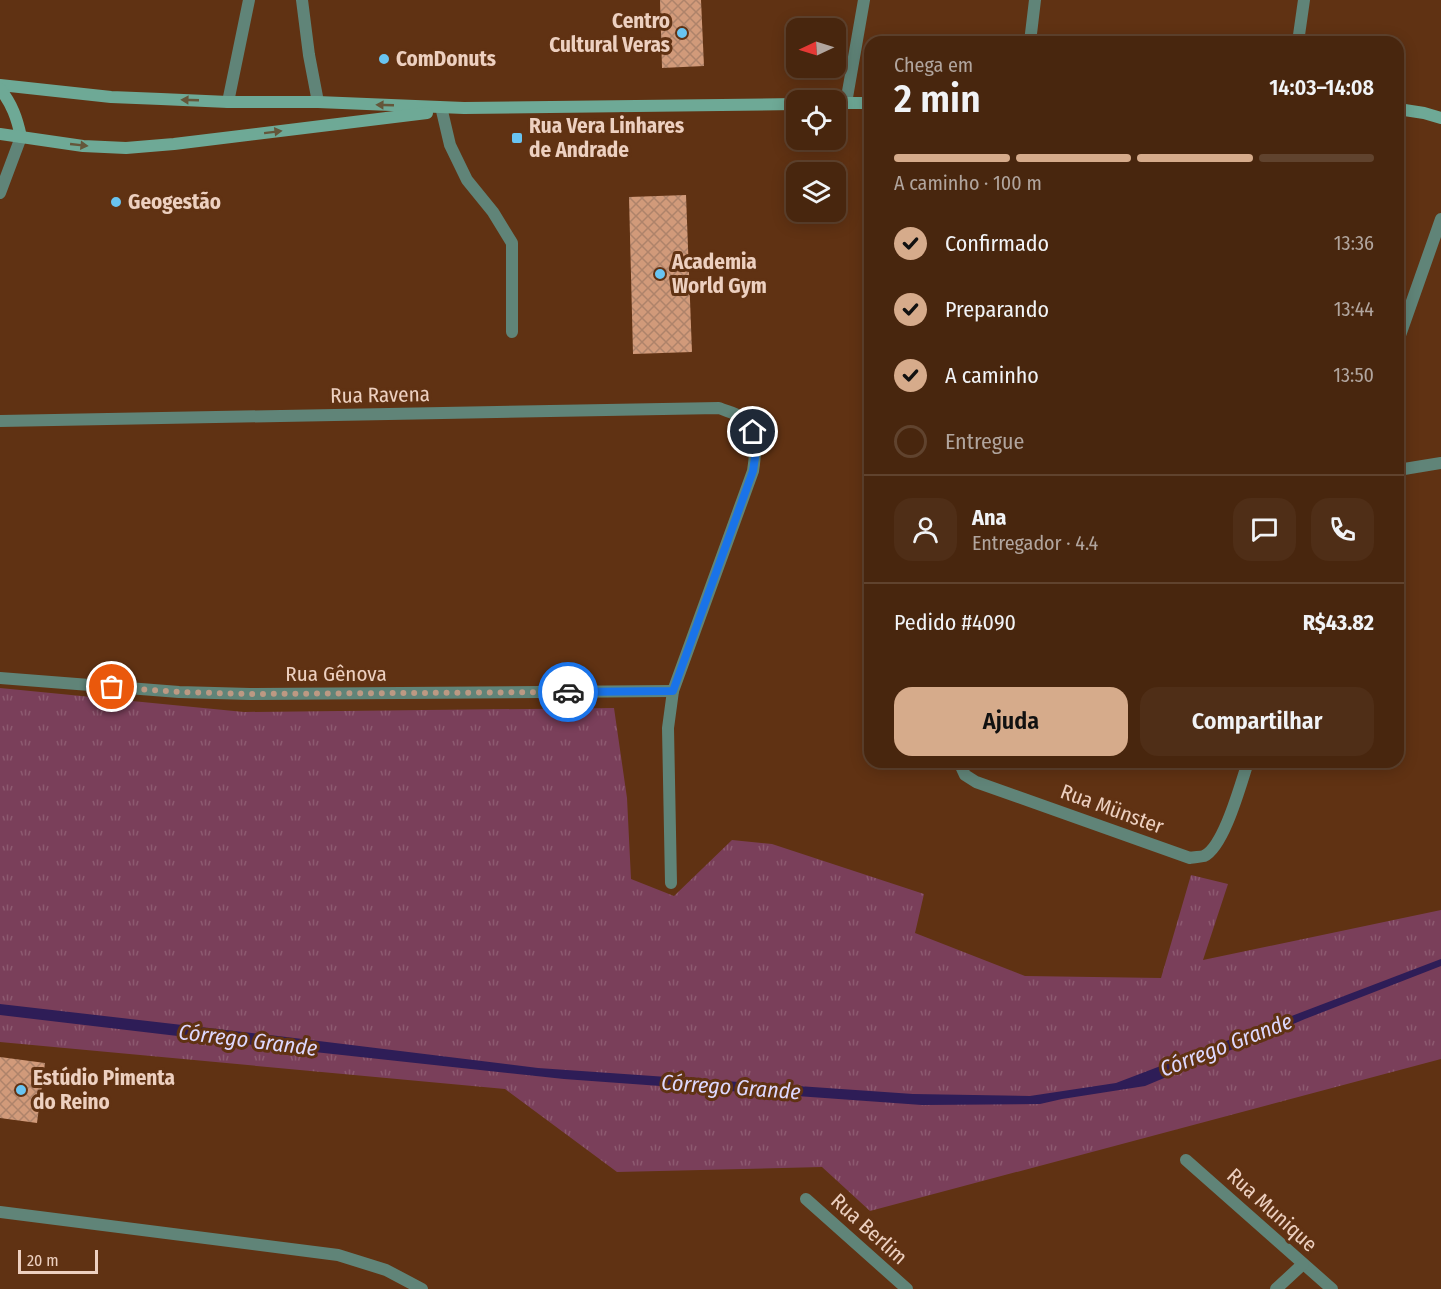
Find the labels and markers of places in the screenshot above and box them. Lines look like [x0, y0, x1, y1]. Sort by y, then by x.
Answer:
place label: Centro Cultural Veras [549, 8, 670, 58]
marker: Centro Cultural Veras [675, 26, 689, 40]
place label: ComDonuts [396, 46, 496, 72]
marker: ComDonuts [377, 52, 391, 66]
place label: Rua Vera Linhares de Andrade [529, 113, 684, 163]
marker: Rua Vera Linhares de Andrade [510, 131, 524, 145]
place label: Geogestão [128, 189, 221, 215]
marker: Geogestão [109, 195, 123, 209]
place label: Academia World Gym [671, 249, 767, 299]
marker: Academia World Gym [653, 267, 667, 281]
pin [727, 406, 778, 457]
pin [86, 661, 137, 712]
place label: Estúdio Pimenta do Reino [33, 1065, 175, 1115]
marker: Estúdio Pimenta do Reino [14, 1083, 28, 1097]

